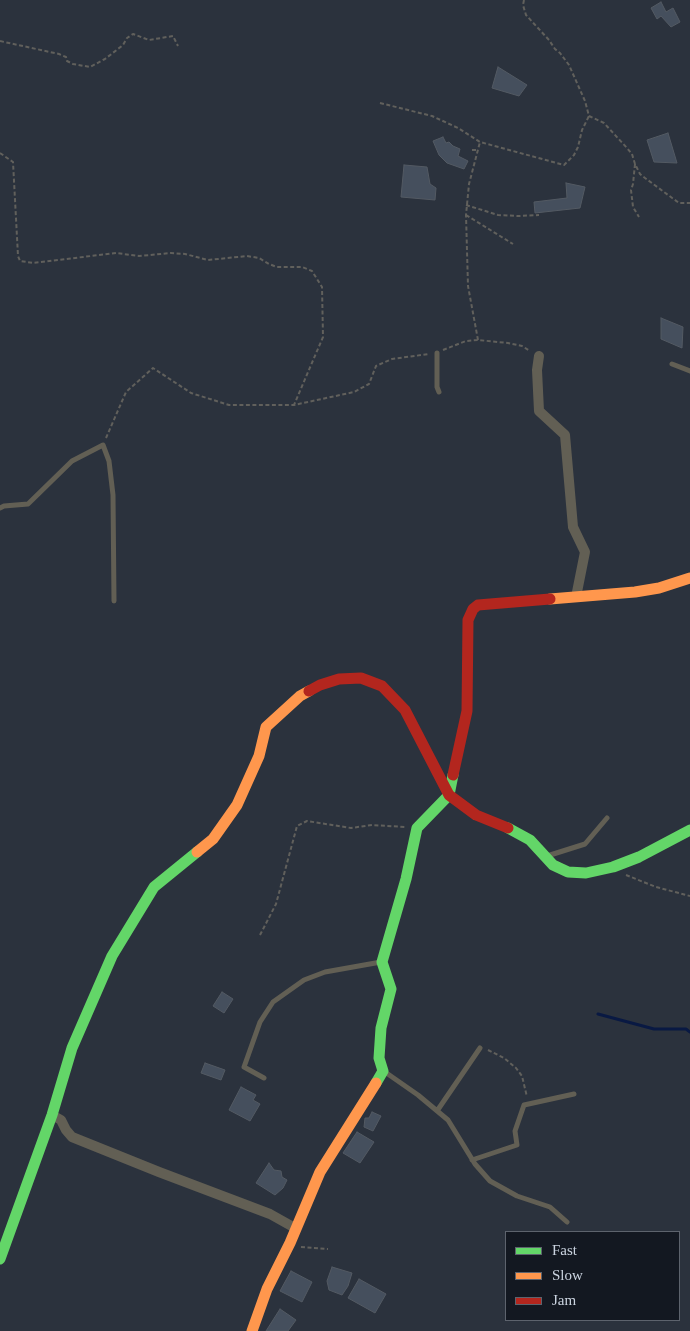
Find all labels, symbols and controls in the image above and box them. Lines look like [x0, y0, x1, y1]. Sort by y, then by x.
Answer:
legend [505, 1231, 680, 1321]
text: Fast [552, 1242, 577, 1258]
text: Slow [552, 1267, 583, 1283]
text: Jam [552, 1292, 576, 1308]

